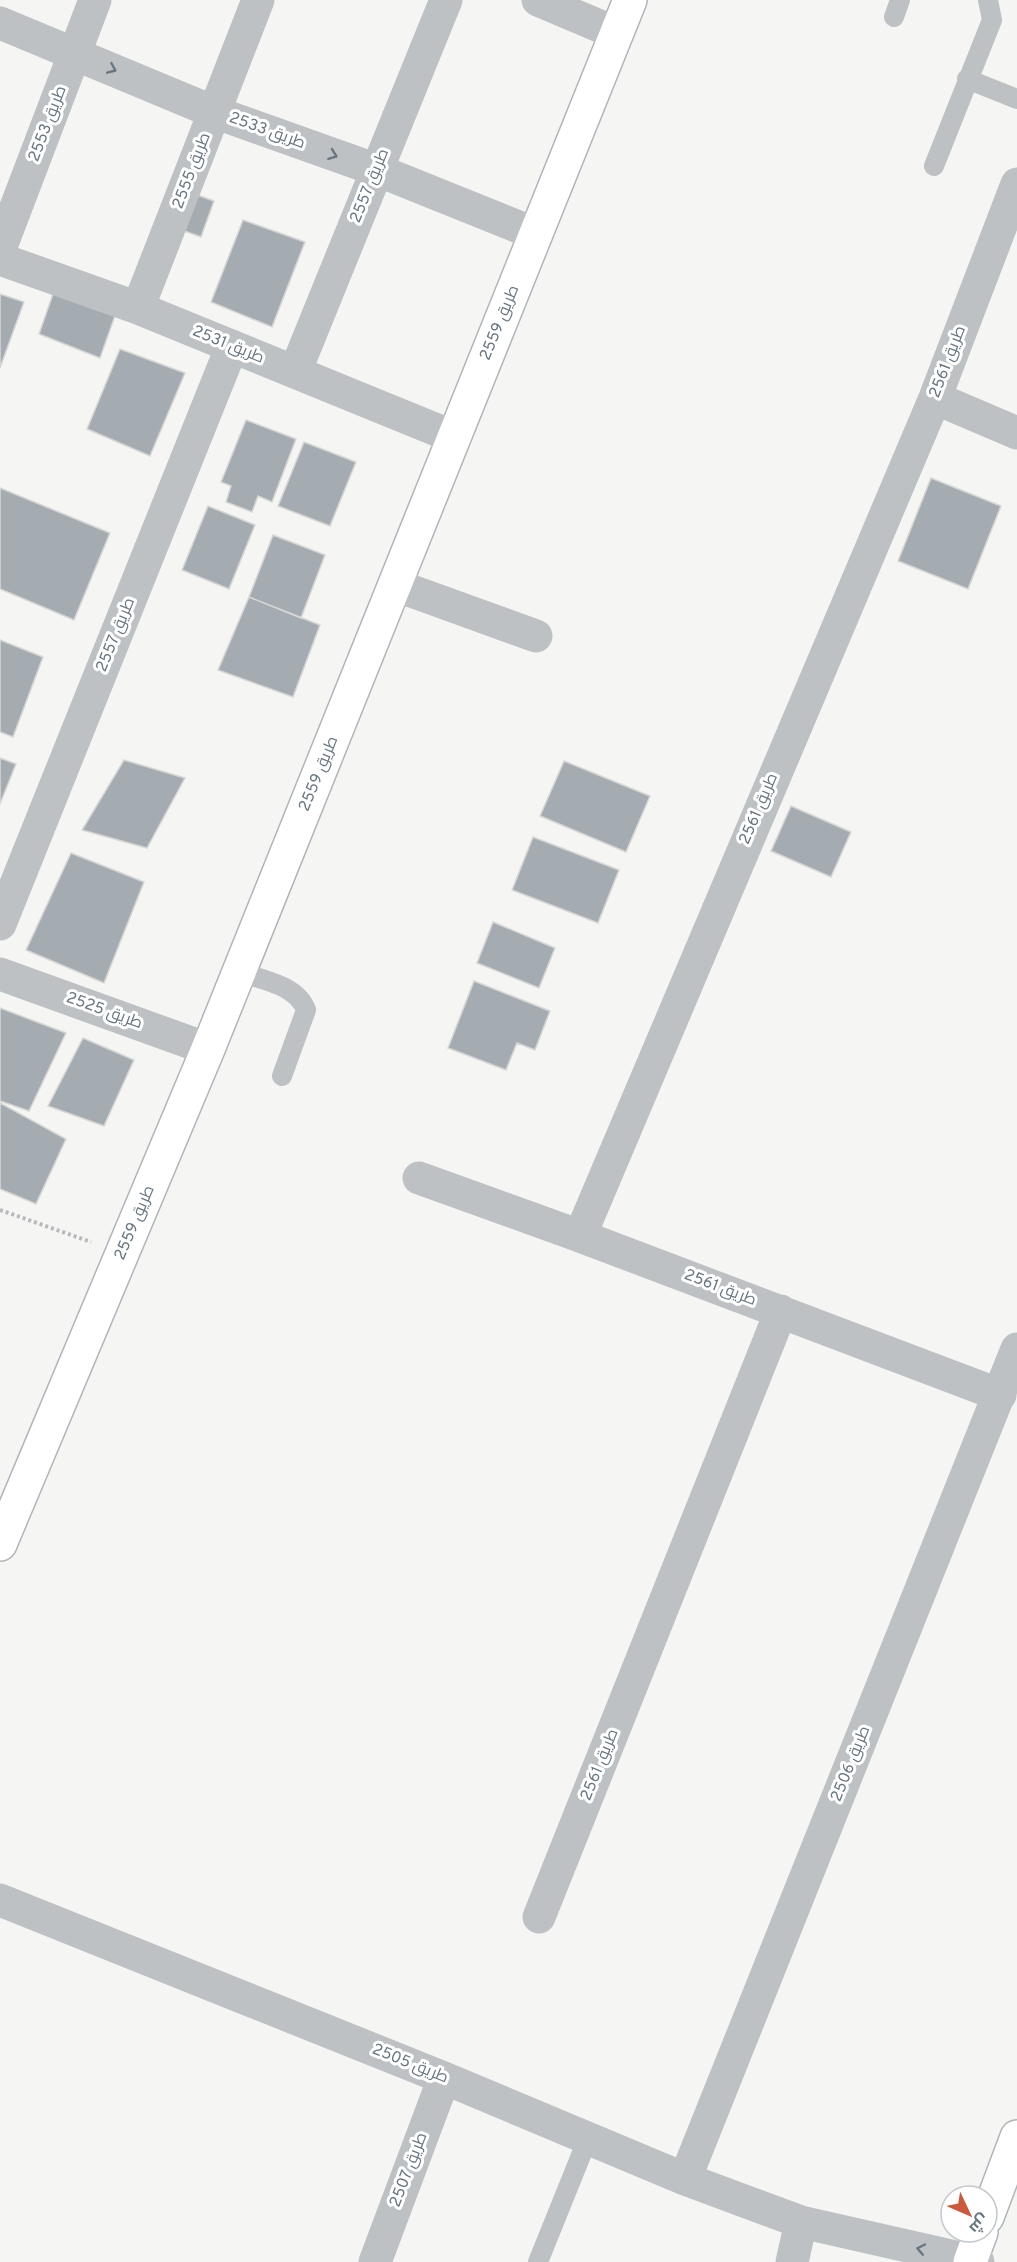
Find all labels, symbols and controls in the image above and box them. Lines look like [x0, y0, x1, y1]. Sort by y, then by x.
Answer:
one-way arrow [106, 62, 117, 74]
street label: طريق 2553 [24, 83, 72, 165]
street label: طريق 2533 [226, 108, 308, 154]
street label: طريق 2555 [168, 130, 216, 212]
street label: طريق 2557 [346, 146, 394, 226]
one-way arrow [328, 147, 338, 160]
street label: طريق 2559 [476, 282, 524, 364]
street label: طريق 2531 [189, 322, 267, 368]
street label: طريق 2561 [925, 323, 971, 401]
street label: طريق 2557 [92, 595, 140, 675]
street label: طريق 2559 [295, 733, 343, 815]
street label: طريق 2561 [735, 770, 783, 848]
street label: طريق 2525 [63, 988, 145, 1034]
street label: طريق 2559 [110, 1183, 160, 1263]
street label: طريق 2561 [681, 1265, 759, 1311]
street label: طريق 2506 [827, 1723, 875, 1805]
street label: طريق 2561 [577, 1726, 623, 1804]
street label: طريق 2505 [369, 2040, 451, 2088]
street label: طريق 2507 [386, 2130, 432, 2210]
north arrow [939, 2184, 999, 2244]
text: ش [964, 2209, 993, 2237]
one-way arrow [916, 2244, 926, 2257]

